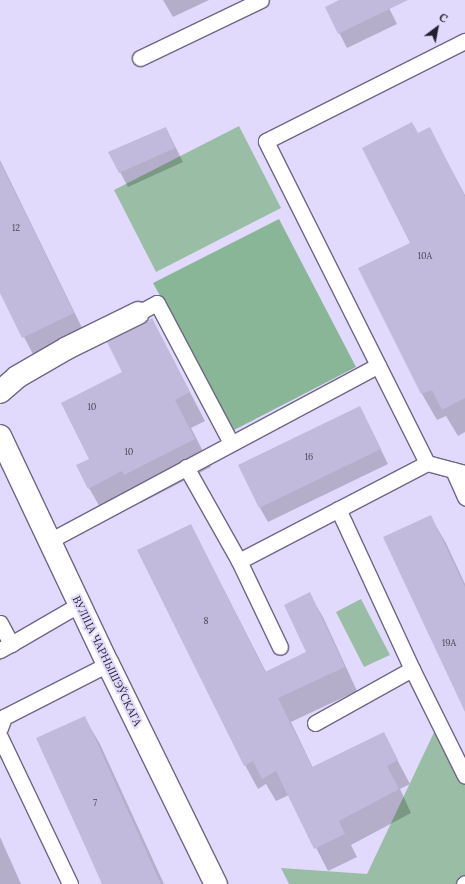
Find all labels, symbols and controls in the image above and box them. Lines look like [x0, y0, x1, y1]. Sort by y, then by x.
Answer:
north arrow [417, 8, 457, 48]
text: С [436, 10, 450, 26]
house number: 12 [12, 223, 20, 233]
house number: 10А [418, 251, 432, 261]
house number: 10 [88, 402, 96, 412]
house number: 10 [125, 447, 133, 457]
house number: 16 [305, 452, 313, 462]
street label: ВУЛІЦА ЧАРНЫШЭЎСКАГА [70, 594, 144, 728]
house number: 8 [203, 616, 209, 626]
house number: 19А [442, 638, 456, 648]
house number: 7 [93, 798, 97, 808]

